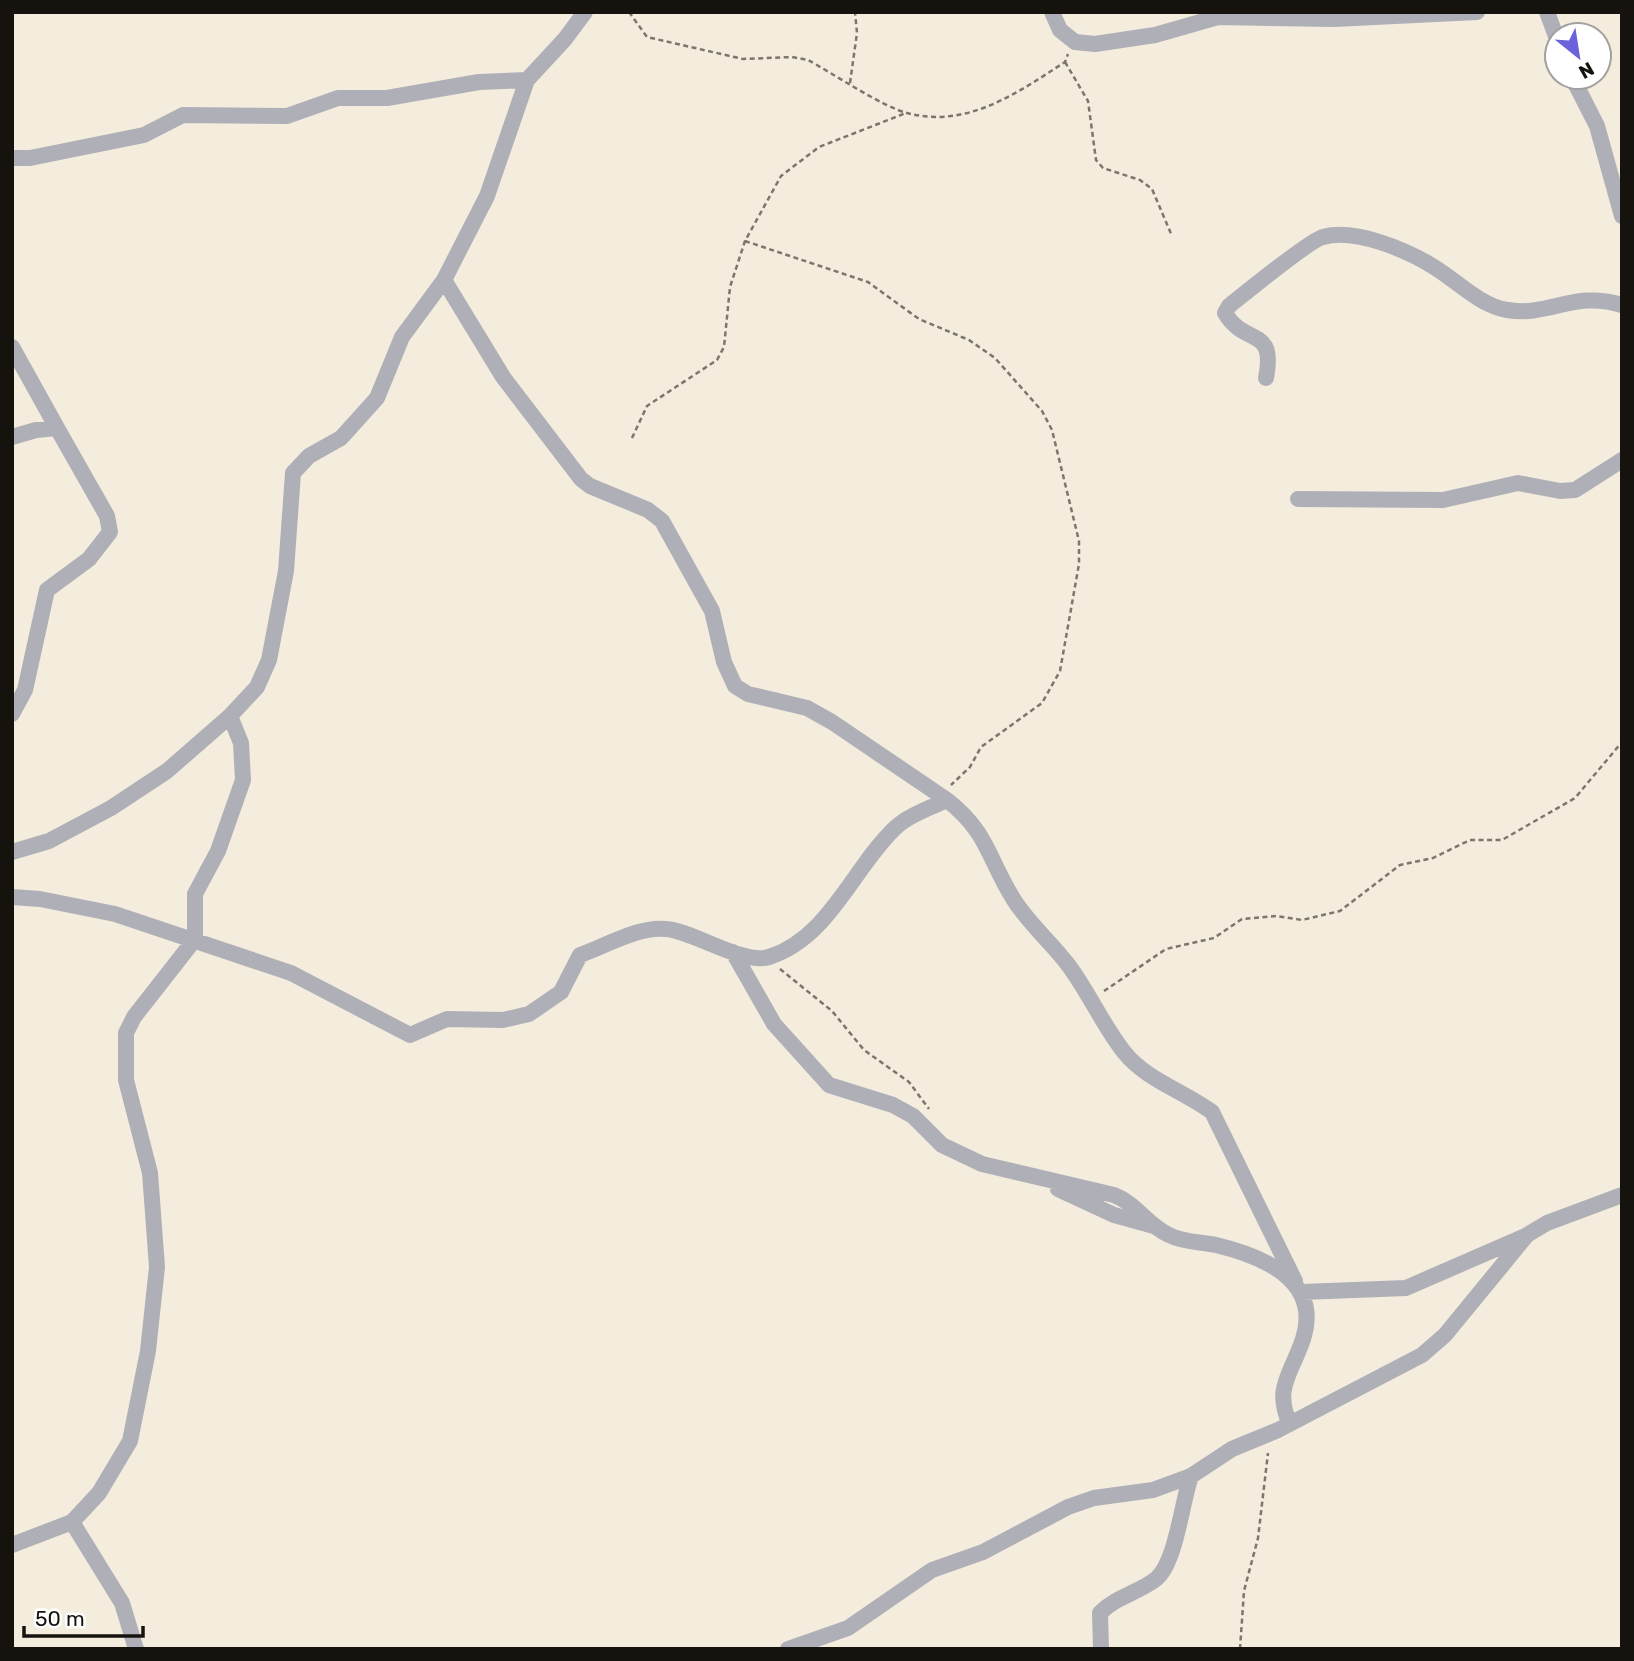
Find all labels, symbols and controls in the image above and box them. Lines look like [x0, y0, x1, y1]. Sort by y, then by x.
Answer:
north arrow [1543, 21, 1613, 91]
text: N [1575, 57, 1598, 84]
scale bar [24, 1594, 144, 1638]
text: 50 m [35, 1606, 85, 1631]

